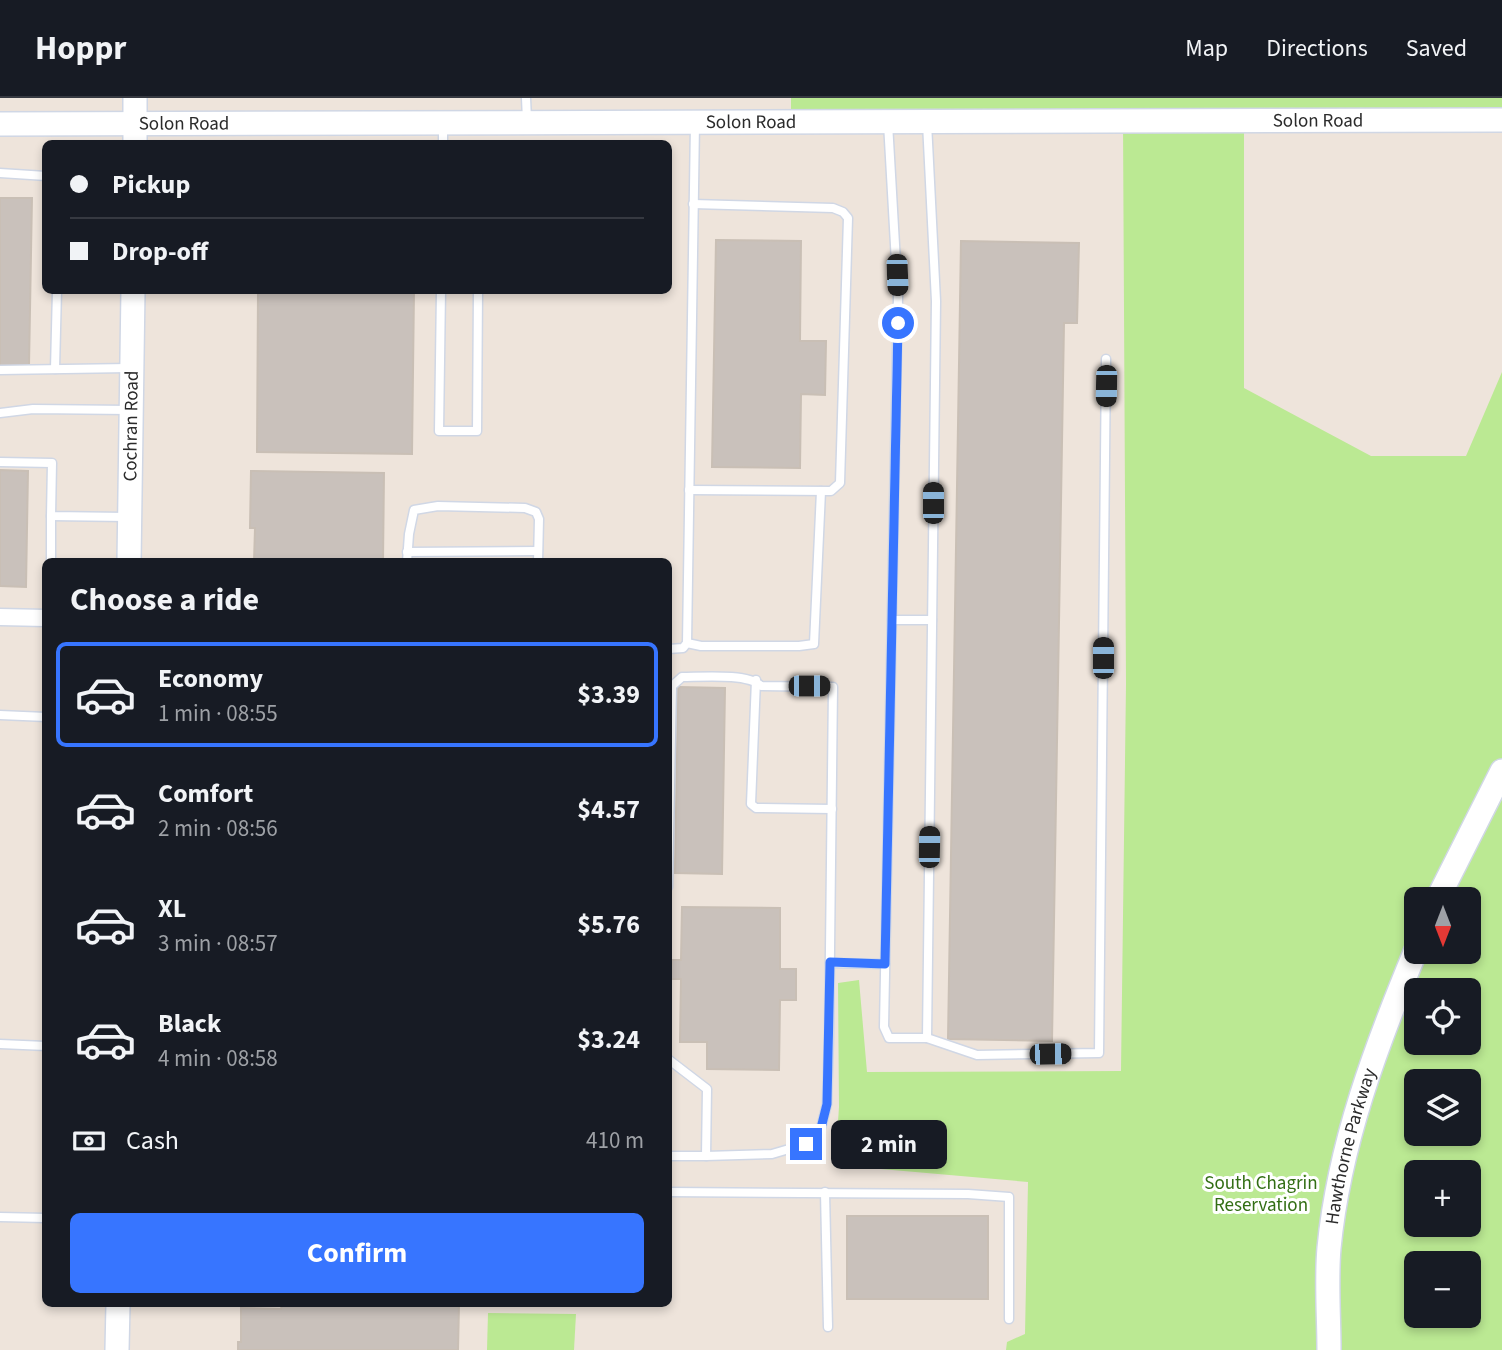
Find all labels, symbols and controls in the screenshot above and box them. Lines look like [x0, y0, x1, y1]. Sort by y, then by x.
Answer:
text: Hoppr [35, 25, 127, 72]
text: Map [1185, 31, 1228, 66]
text: Directions [1266, 31, 1368, 66]
text: Saved [1406, 31, 1467, 66]
street label: Solon Road [1273, 107, 1363, 134]
street label: Solon Road [706, 108, 796, 136]
street label: Solon Road [139, 110, 229, 137]
text: Pickup [112, 166, 190, 203]
text: Drop-off [112, 233, 208, 270]
car [886, 254, 909, 296]
route start [882, 307, 914, 339]
car [1096, 365, 1117, 407]
street label: Cochran Road [117, 370, 145, 482]
car [923, 482, 944, 524]
text: Choose a ride [70, 577, 259, 623]
car [1093, 637, 1114, 679]
text: Economy [158, 660, 263, 697]
icon: car [74, 663, 137, 726]
text: $3.39 [577, 676, 640, 713]
car [789, 676, 831, 697]
text: 1 min · 08:55 [158, 697, 278, 730]
text: Comfort [158, 775, 253, 812]
icon: car [74, 778, 137, 841]
text: $4.57 [577, 791, 640, 828]
text: 2 min · 08:56 [158, 812, 278, 845]
car [919, 826, 940, 868]
north arrow [1404, 887, 1480, 964]
map controls [1404, 887, 1481, 1328]
text: XL [158, 890, 186, 927]
icon: car [74, 893, 137, 956]
text: $5.76 [577, 906, 640, 943]
text: 3 min · 08:57 [158, 927, 278, 960]
button: locate [1404, 978, 1481, 1055]
text: Black [158, 1005, 221, 1042]
icon: car [74, 1008, 137, 1071]
text: $3.24 [577, 1021, 640, 1058]
text: 4 min · 08:58 [158, 1042, 278, 1075]
car [1029, 1043, 1072, 1065]
street label: Hawthorne Parkway [1318, 1064, 1383, 1226]
button: layers [1404, 1069, 1481, 1146]
callout: 2 min [830, 1119, 946, 1168]
icon: cash [70, 1122, 108, 1160]
text: Cash [126, 1122, 179, 1159]
text: 410 m [586, 1124, 644, 1157]
route end [790, 1128, 822, 1160]
text: 2 min [861, 1128, 917, 1161]
button: + [1404, 1160, 1481, 1237]
park label: South Chagrin Reservation [1204, 1170, 1318, 1219]
button: Confirm [70, 1213, 644, 1293]
button: − [1404, 1251, 1481, 1328]

